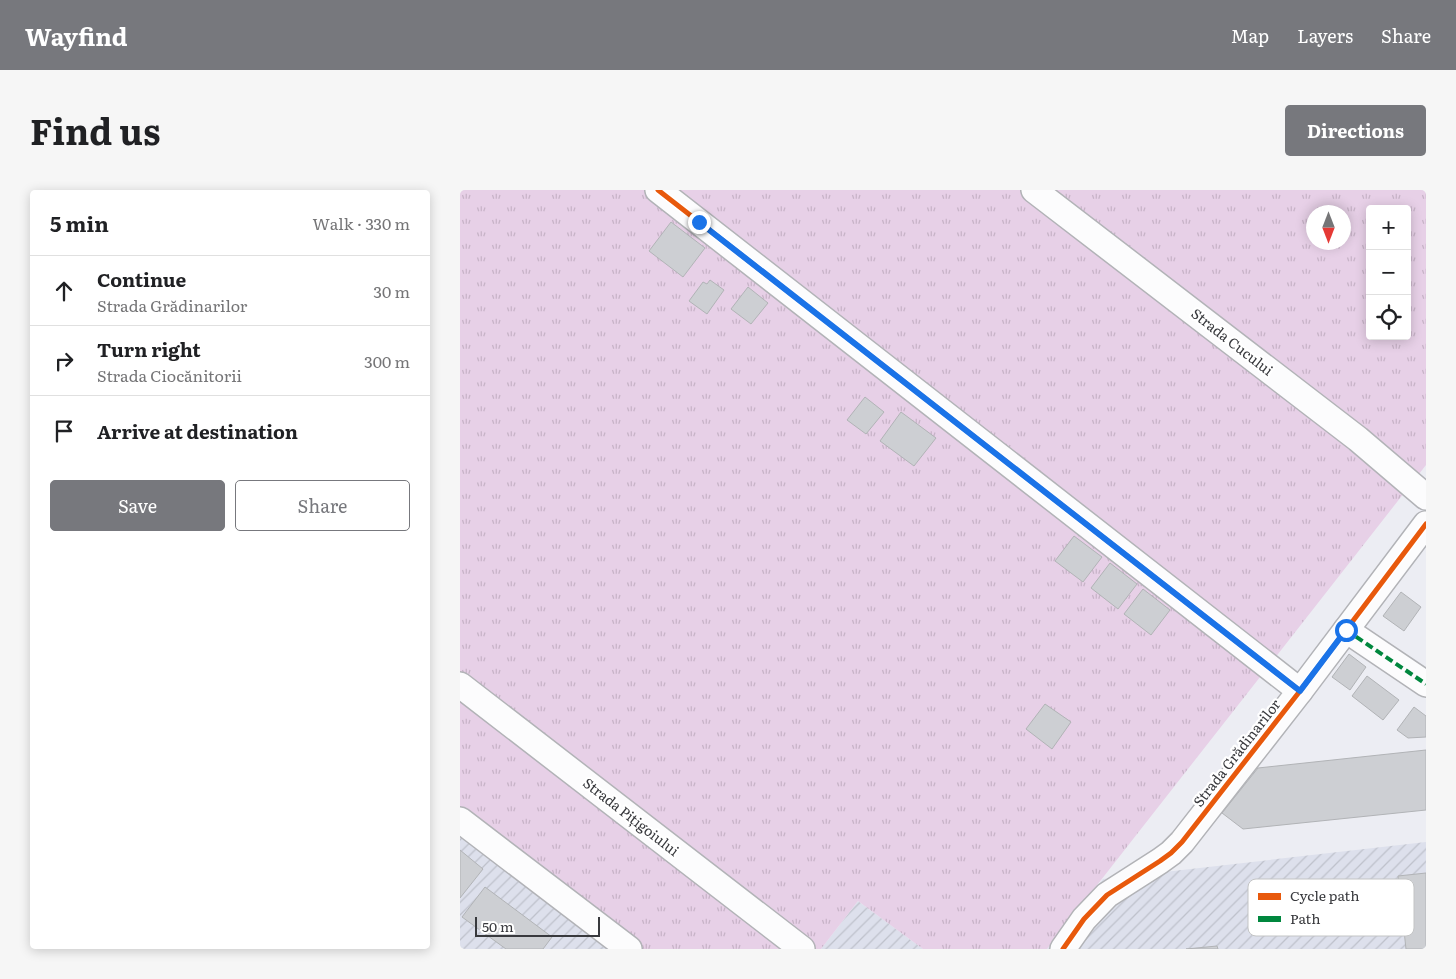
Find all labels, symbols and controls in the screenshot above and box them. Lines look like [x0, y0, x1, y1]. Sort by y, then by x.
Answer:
text: Wayfind [25, 18, 128, 53]
text: Map [1231, 22, 1269, 49]
text: Layers [1297, 22, 1353, 49]
text: Share [1381, 22, 1431, 49]
text: Find us [30, 104, 160, 156]
button: Directions [1285, 105, 1426, 156]
north arrow [1306, 205, 1351, 250]
map controls [1366, 205, 1411, 340]
button: + [1366, 205, 1411, 250]
text: 5 min [50, 207, 109, 238]
text: Walk · 330 m [312, 211, 410, 235]
route end [688, 211, 711, 234]
button: − [1366, 250, 1411, 295]
text: Continue [97, 265, 186, 293]
icon: ahead [50, 277, 78, 305]
text: 30 m [373, 279, 410, 303]
text: Strada Grădinarilor [97, 293, 247, 317]
button: locate [1366, 295, 1411, 340]
street label: Strada Cucului [1187, 303, 1278, 380]
text: Turn right [97, 335, 201, 363]
icon: right [50, 347, 78, 375]
text: 300 m [364, 349, 410, 373]
text: Strada Ciocănitorii [97, 363, 242, 387]
icon: arrive [50, 417, 78, 445]
text: Arrive at destination [97, 417, 298, 445]
button: Save [50, 480, 225, 531]
button: Share [235, 480, 410, 531]
route start [1335, 619, 1358, 642]
street label: Strada Grădinarilor [1188, 694, 1285, 810]
street label: Strada Pițigoiului [579, 772, 684, 860]
legend [1248, 879, 1414, 936]
text: Cycle path [1290, 885, 1359, 905]
text: Path [1290, 908, 1320, 928]
scale bar [475, 914, 600, 937]
text: 50 m [482, 916, 514, 936]

